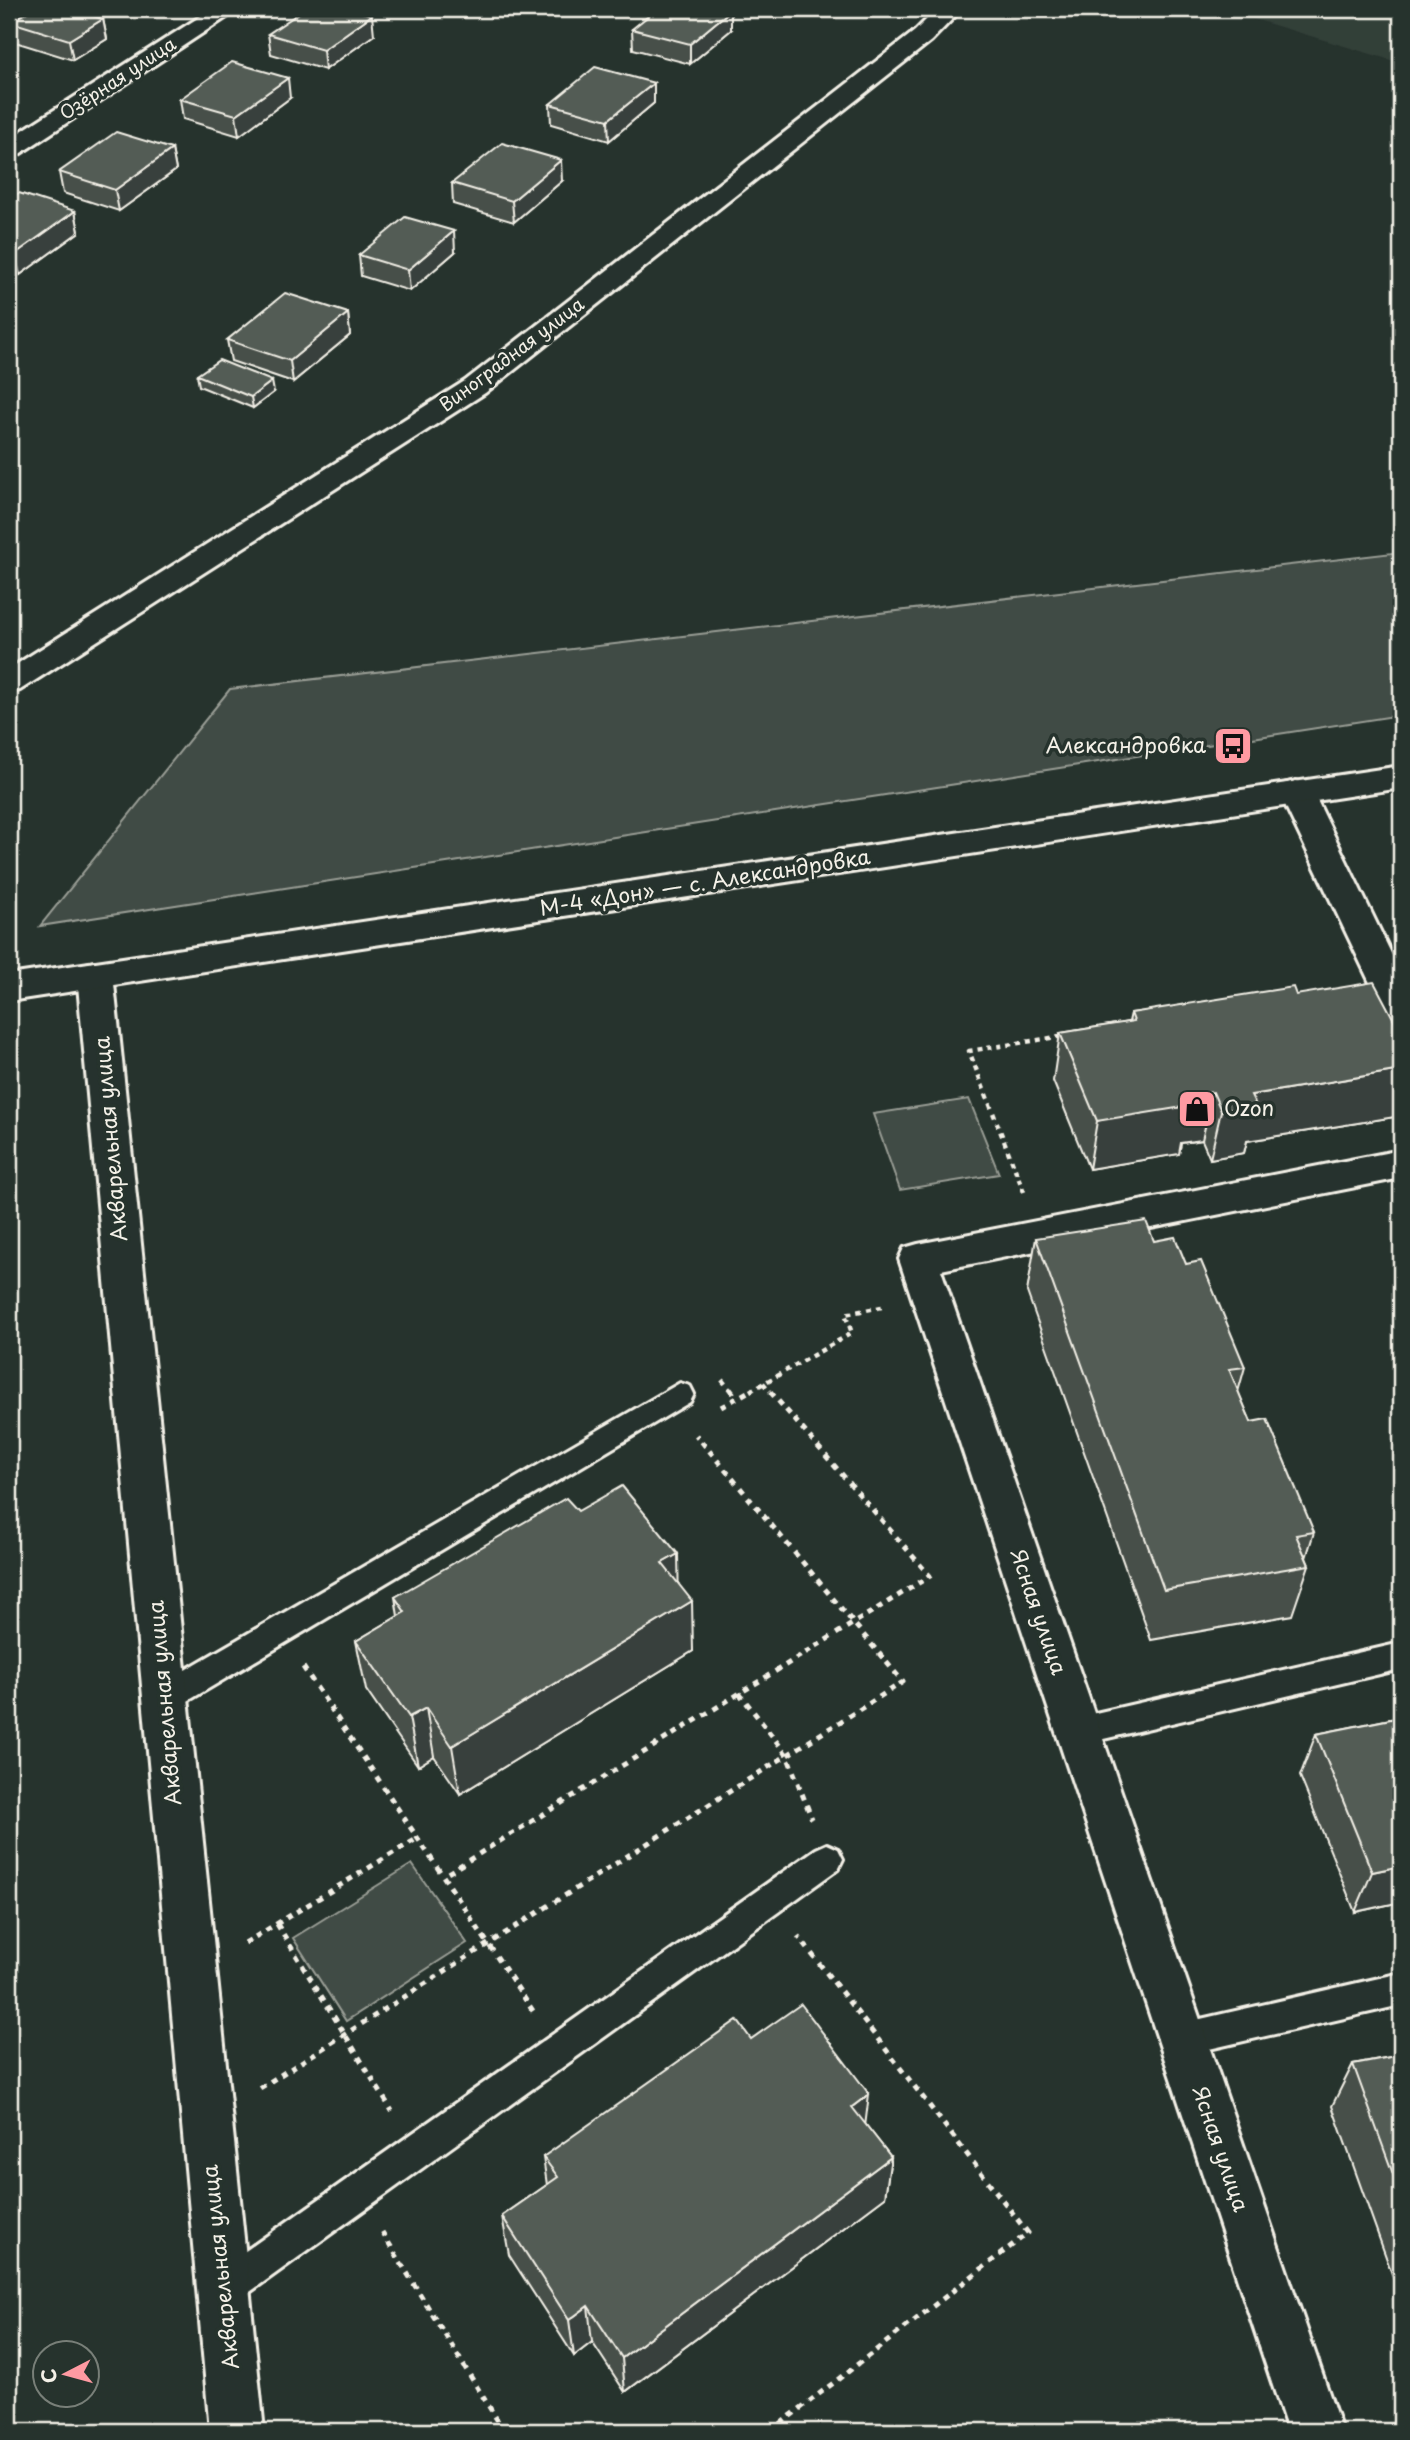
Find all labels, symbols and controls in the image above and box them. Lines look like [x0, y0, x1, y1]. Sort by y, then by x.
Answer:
street label: Озёрная улица [53, 29, 181, 126]
street label: Виноградная улица [433, 290, 590, 417]
bus stop icon: Александровка [1212, 725, 1254, 767]
place label: Александровка [1046, 728, 1206, 760]
street label: М-4 «Дон» — с. Александровка [537, 839, 872, 923]
street label: Акварельная улица [84, 1035, 134, 1243]
shop icon: Ozon [1176, 1088, 1218, 1130]
place label: Ozon [1224, 1091, 1274, 1123]
street label: Ясная улица [1003, 1544, 1077, 1679]
street label: Акварельная улица [138, 1599, 188, 1807]
street label: Ясная улица [1185, 2081, 1259, 2216]
street label: Акварельная улица [192, 2163, 246, 2371]
north arrow [32, 2338, 102, 2408]
text: С [33, 2367, 63, 2384]

